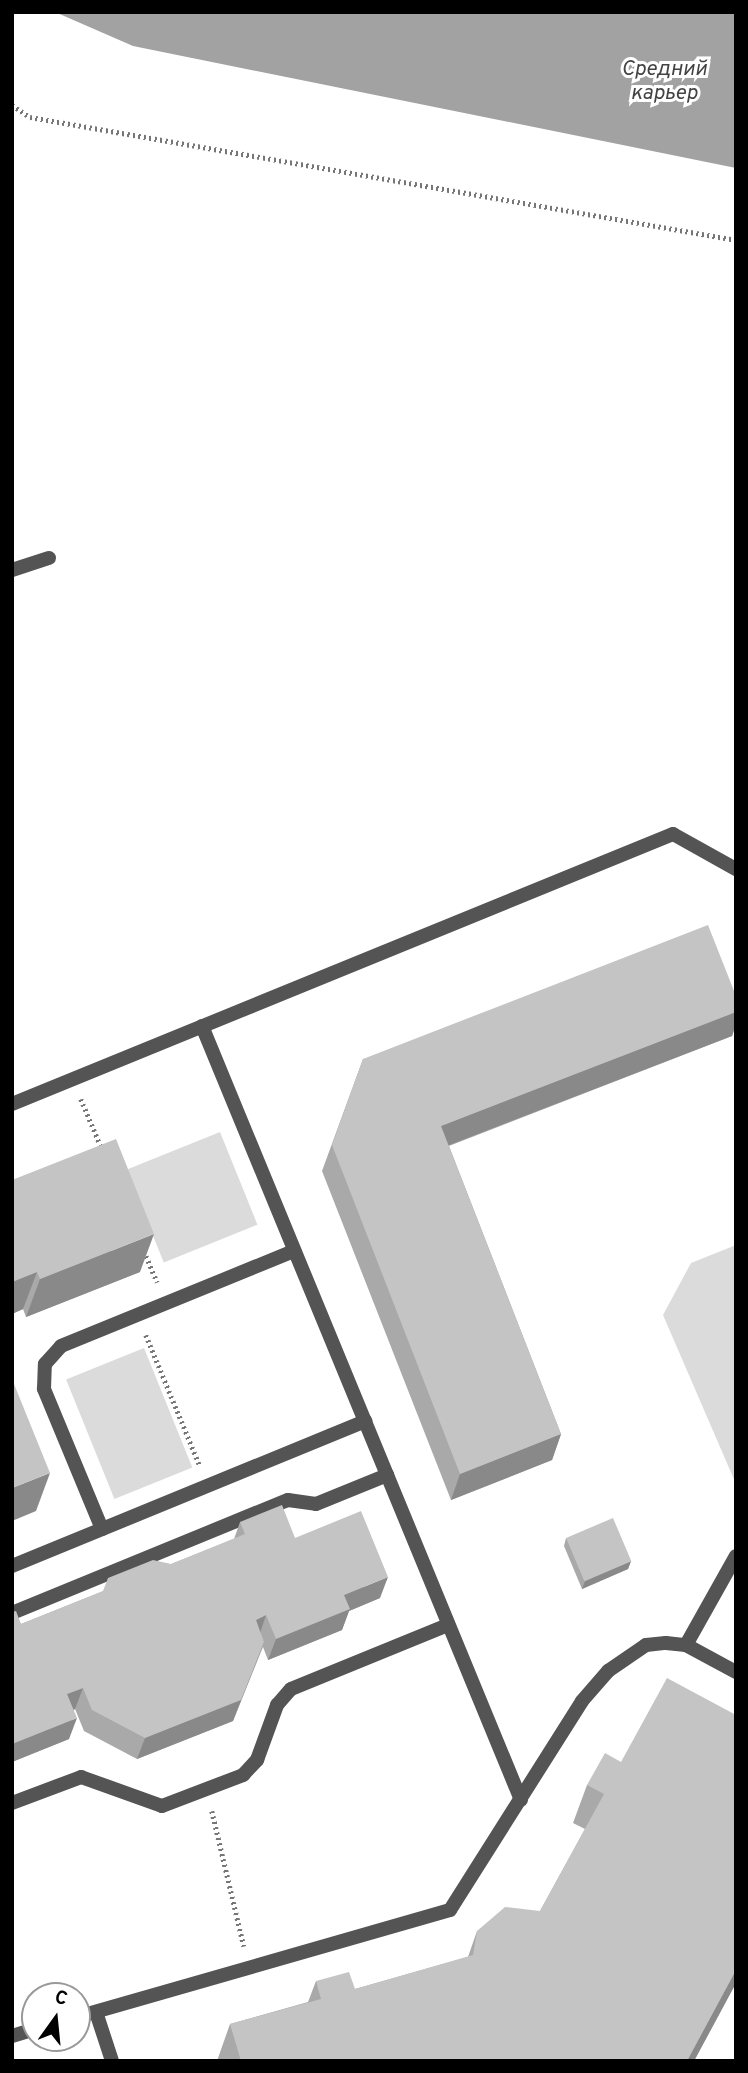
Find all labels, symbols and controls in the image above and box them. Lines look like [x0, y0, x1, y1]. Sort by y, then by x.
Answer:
water label: Средний карьер [621, 57, 707, 107]
north arrow [21, 1982, 91, 2052]
text: С [52, 1985, 70, 2012]

